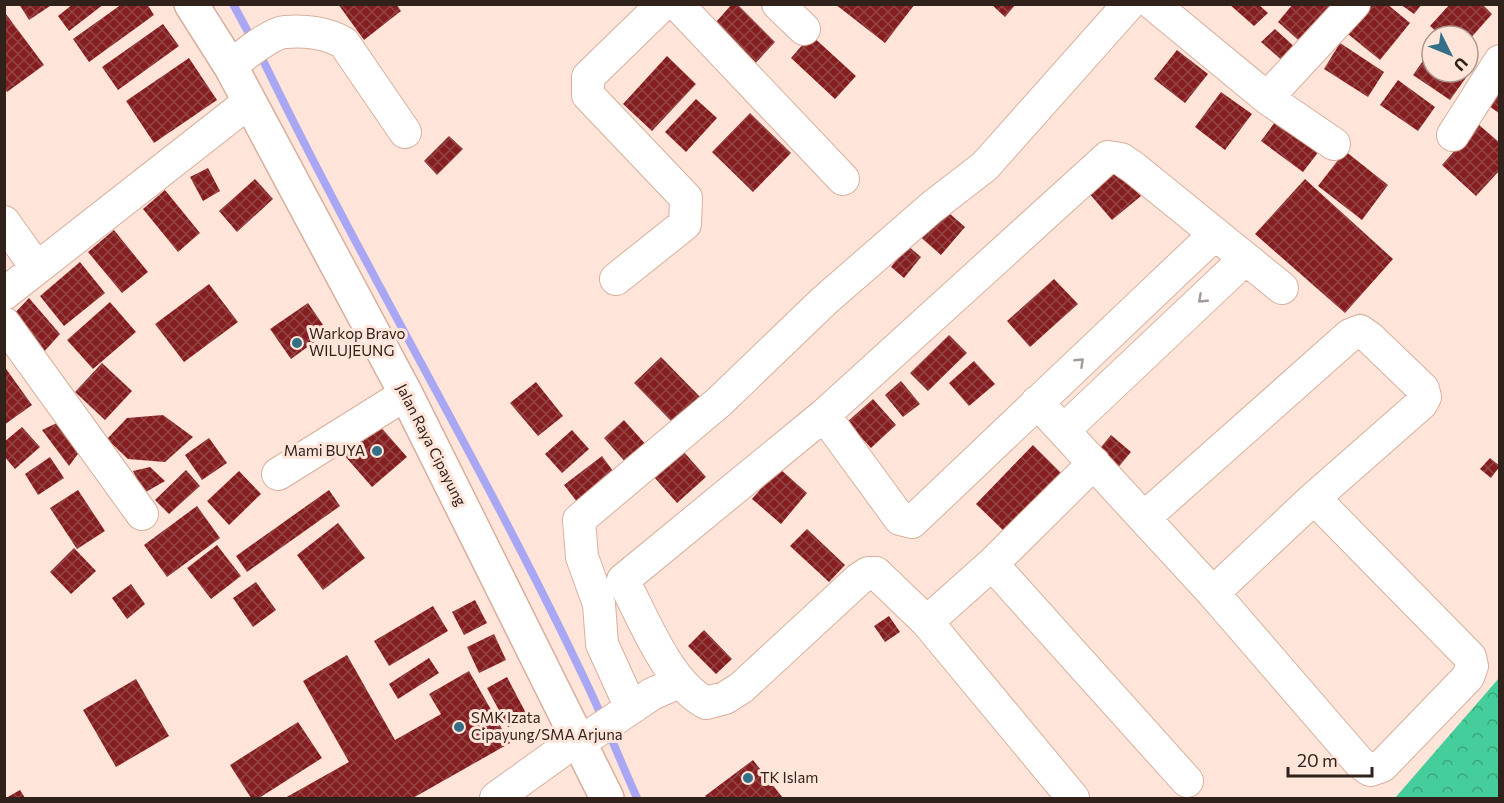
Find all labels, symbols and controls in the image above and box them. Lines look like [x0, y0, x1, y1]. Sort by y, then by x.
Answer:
north arrow [1420, 24, 1480, 84]
text: U [1450, 54, 1472, 75]
one-way arrow [1199, 292, 1209, 303]
place label: Warkop Bravo WILUJEUNG [309, 324, 405, 359]
marker: Warkop Bravo WILUJEUNG [290, 336, 304, 350]
one-way arrow [1072, 359, 1083, 370]
street label: Jalan Raya Cipayung [393, 380, 471, 509]
place label: Mami BUYA [284, 441, 365, 459]
marker: Mami BUYA [370, 444, 384, 458]
place label: SMK Izata Cipayung/SMA Arjuna [471, 708, 623, 743]
marker: SMK Izata Cipayung/SMA Arjuna [452, 720, 466, 734]
scale bar [1288, 740, 1372, 778]
text: 20 m [1297, 749, 1338, 771]
place label: TK Islam [760, 768, 818, 786]
marker: TK Islam [741, 771, 755, 785]

